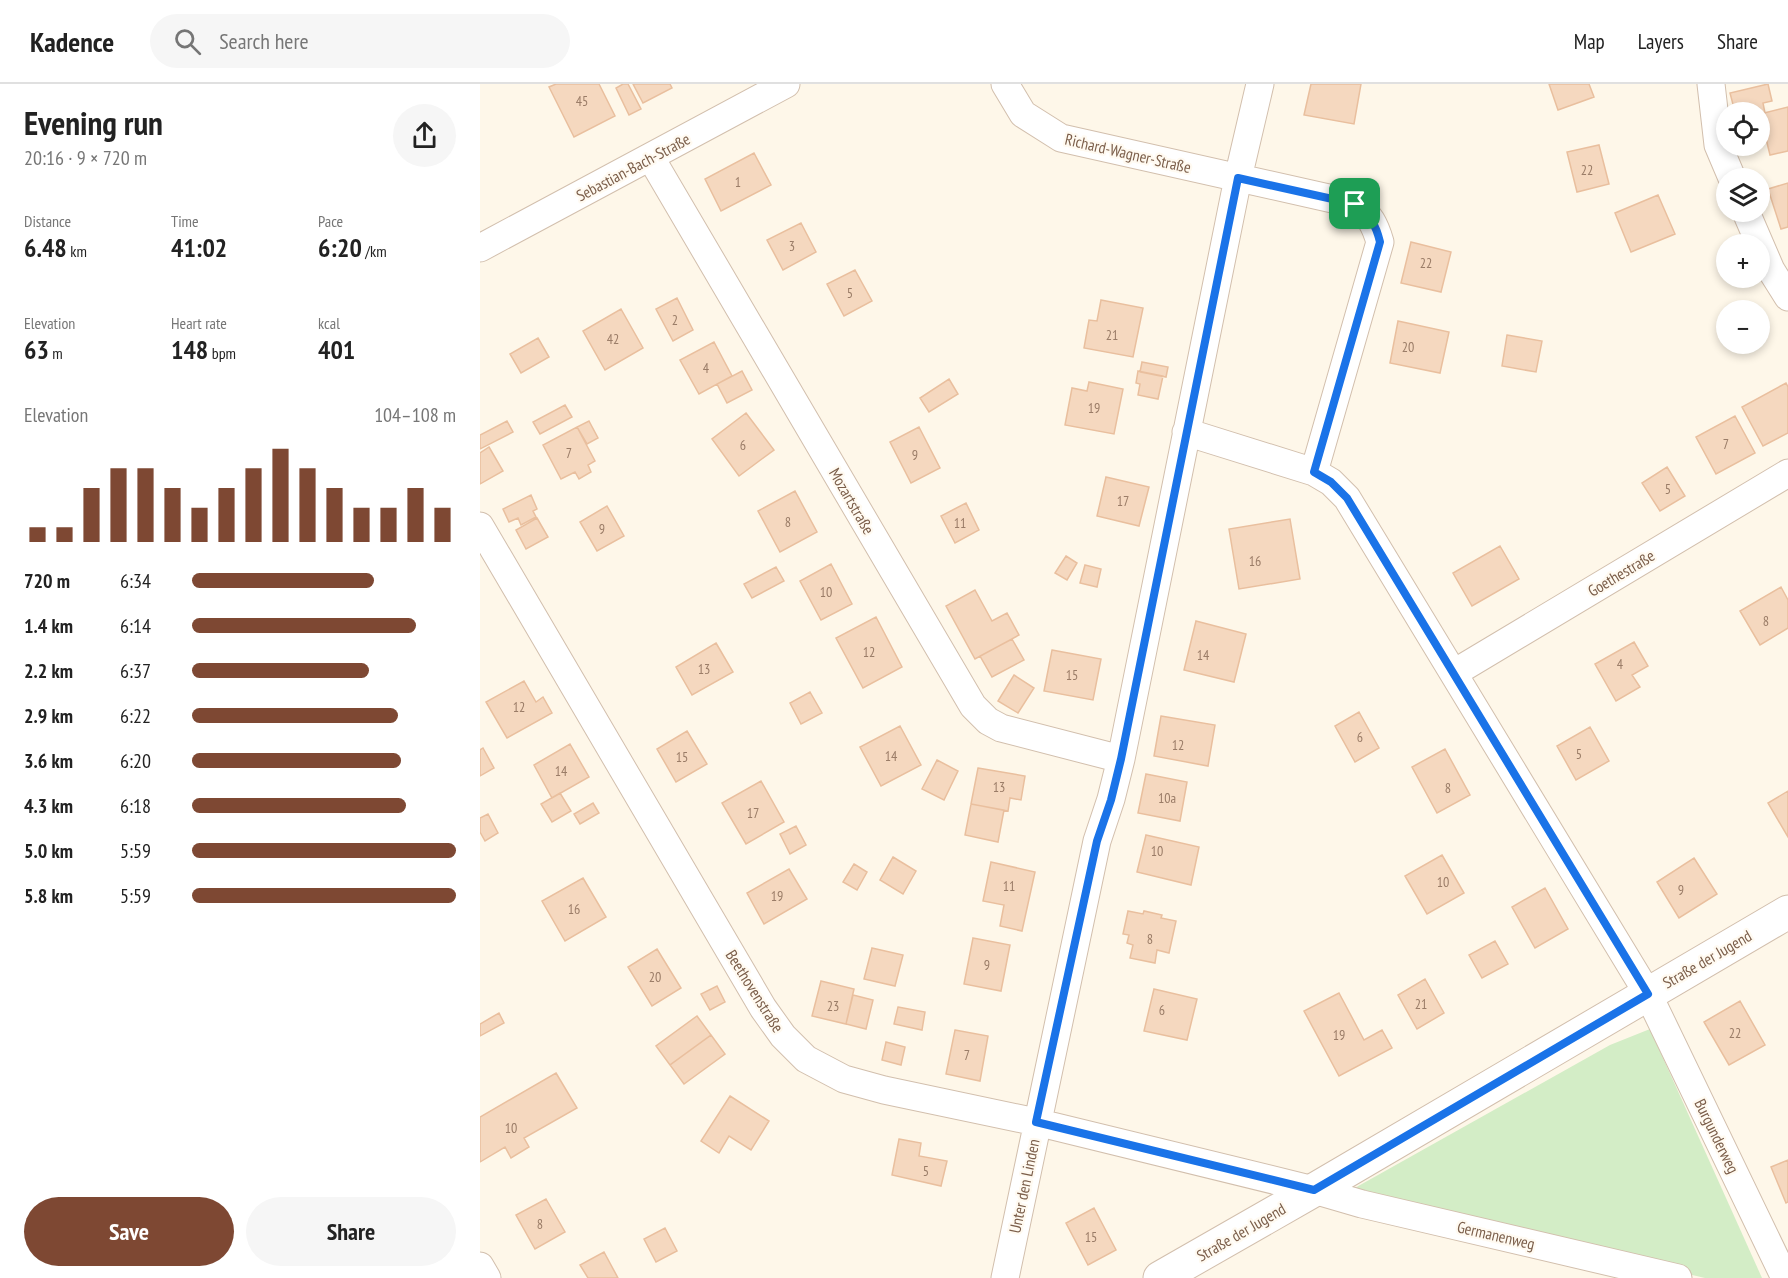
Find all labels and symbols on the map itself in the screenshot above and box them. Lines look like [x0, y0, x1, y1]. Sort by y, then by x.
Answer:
house number: 45 [576, 92, 588, 110]
street label: Sebastian-Bach-Straße [573, 129, 693, 205]
street label: Richard-Wagner-Straße [1063, 129, 1193, 177]
house number: 22 [1581, 161, 1593, 179]
house number: 1 [735, 173, 741, 191]
pin [1329, 178, 1380, 229]
house number: 3 [789, 237, 795, 255]
house number: 22 [1420, 254, 1432, 272]
house number: 5 [847, 284, 853, 302]
house number: 2 [672, 311, 678, 329]
house number: 21 [1106, 326, 1118, 344]
house number: 42 [607, 330, 619, 348]
house number: 20 [1402, 338, 1414, 356]
house number: 4 [703, 359, 710, 377]
house number: 19 [1088, 399, 1100, 417]
house number: 7 [1723, 435, 1729, 453]
house number: 6 [740, 436, 746, 454]
house number: 7 [566, 444, 572, 462]
house number: 9 [912, 446, 918, 464]
street label: Mozartstraße [825, 464, 879, 538]
house number: 5 [1665, 480, 1671, 498]
house number: 17 [1117, 492, 1129, 510]
house number: 8 [785, 513, 791, 531]
house number: 11 [954, 514, 966, 532]
house number: 9 [599, 520, 605, 538]
street label: Goethestraße [1584, 545, 1658, 601]
house number: 16 [1249, 552, 1261, 570]
house number: 10 [820, 583, 832, 601]
house number: 8 [1763, 612, 1769, 630]
house number: 12 [863, 643, 875, 661]
house number: 14 [1197, 646, 1210, 664]
house number: 4 [1617, 655, 1624, 673]
house number: 13 [698, 660, 710, 678]
house number: 15 [1066, 666, 1078, 684]
house number: 12 [513, 698, 525, 716]
house number: 6 [1357, 728, 1363, 746]
house number: 12 [1172, 736, 1184, 754]
house number: 5 [1576, 745, 1582, 763]
house number: 14 [885, 747, 898, 765]
house number: 15 [676, 748, 688, 766]
house number: 14 [555, 762, 568, 780]
house number: 13 [993, 778, 1005, 796]
house number: 8 [1445, 779, 1451, 797]
house number: 10a [1158, 789, 1176, 807]
house number: 17 [747, 804, 759, 822]
house number: 10 [1151, 842, 1163, 860]
house number: 10 [1437, 873, 1449, 891]
house number: 11 [1003, 877, 1015, 895]
house number: 9 [1678, 881, 1684, 899]
house number: 19 [771, 887, 783, 905]
house number: 16 [568, 900, 580, 918]
street label: Straße der Jugend [1659, 925, 1755, 993]
house number: 8 [1147, 930, 1153, 948]
street label: Beethovenstraße [722, 946, 788, 1036]
house number: 9 [984, 956, 990, 974]
house number: 20 [649, 968, 661, 986]
house number: 21 [1415, 995, 1427, 1013]
house number: 23 [827, 997, 839, 1015]
house number: 6 [1159, 1001, 1165, 1019]
house number: 22 [1729, 1024, 1741, 1042]
house number: 19 [1333, 1026, 1345, 1044]
house number: 7 [964, 1046, 970, 1064]
street label: Burgunderweg [1690, 1096, 1744, 1176]
house number: 10 [505, 1119, 517, 1137]
street label: Unter den Linden [1004, 1137, 1044, 1235]
house number: 5 [923, 1162, 929, 1180]
street label: Straße der Jugend [1193, 1198, 1289, 1266]
house number: 8 [537, 1215, 543, 1233]
street label: Germanenweg [1455, 1216, 1537, 1254]
house number: 15 [1085, 1228, 1097, 1246]

